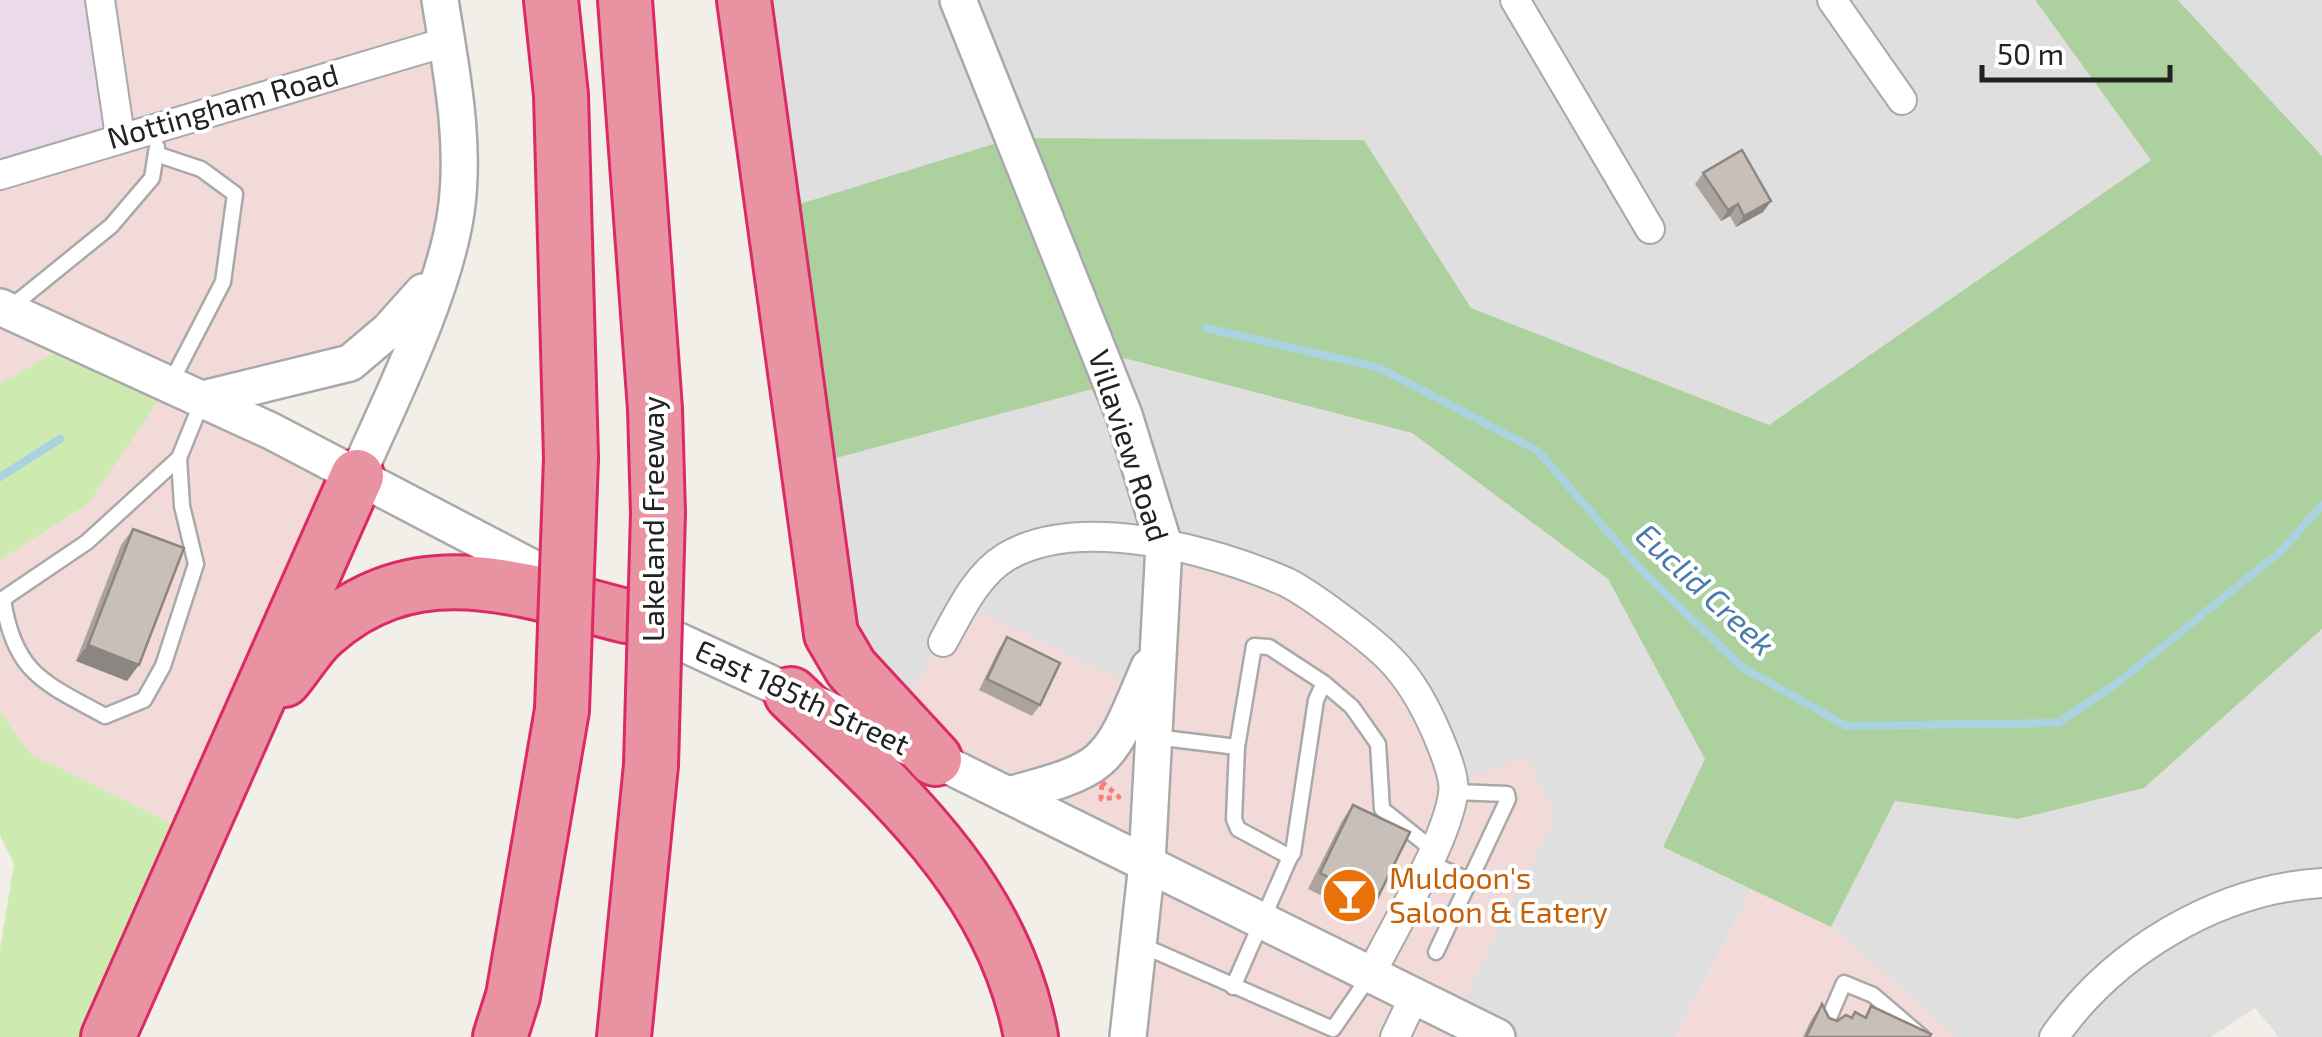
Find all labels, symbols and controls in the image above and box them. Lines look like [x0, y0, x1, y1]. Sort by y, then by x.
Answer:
scale bar [1982, 20, 2170, 82]
text: 50 m [1997, 35, 2064, 71]
street label: Nottingham Road [103, 55, 342, 155]
street label: Villaview Road [1082, 345, 1178, 546]
street label: Lakeland Freeway [634, 396, 670, 642]
water label: Euclid Creek [1629, 515, 1784, 662]
street label: East 185th Street [690, 631, 915, 761]
place label: Muldoon's Saloon & Eatery [1389, 859, 1608, 929]
bar icon: Muldoon's Saloon & Eatery [1320, 866, 1380, 926]

